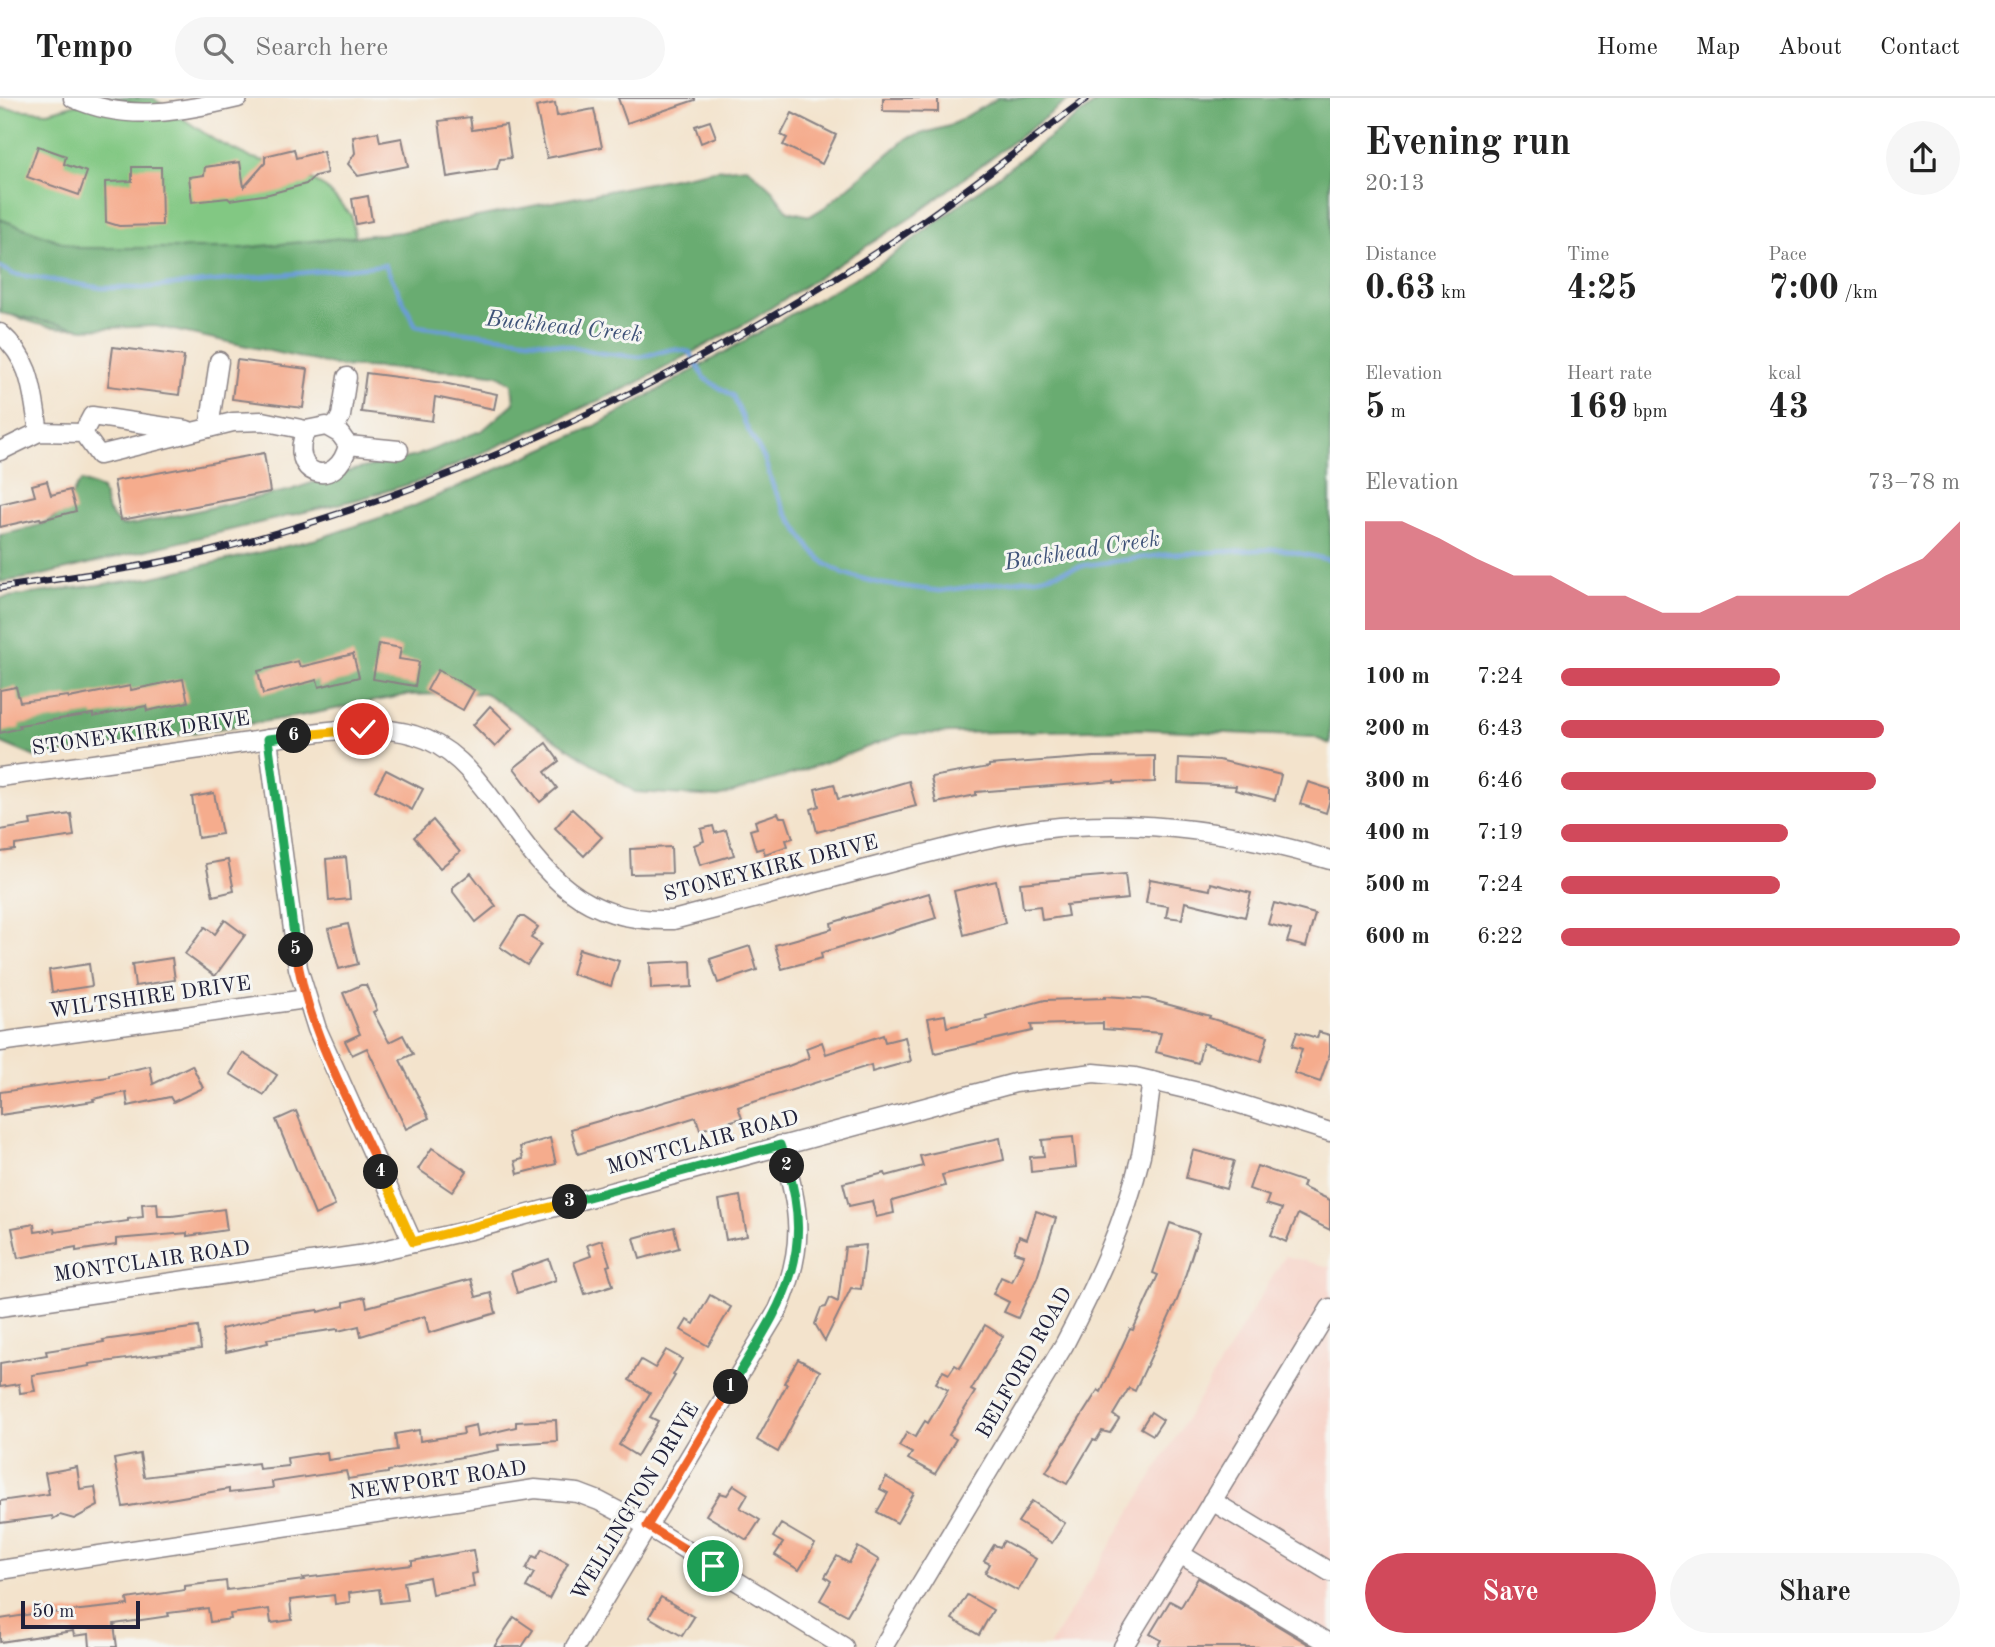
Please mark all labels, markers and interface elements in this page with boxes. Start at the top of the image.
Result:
search box [175,17,665,80]
icon: search [199,29,237,67]
text: Tempo [35,32,133,65]
text: Search here [255,35,388,61]
text: Home [1597,36,1658,60]
text: Map [1696,36,1740,60]
text: About [1778,36,1842,60]
text: Contact [1880,36,1960,60]
button: share [1886,121,1960,195]
text: Evening run [1365,125,1571,163]
text: 20:13 [1365,172,1425,195]
text: Distance [1365,246,1437,265]
text: Time [1567,246,1609,265]
text: Pace [1768,246,1807,265]
text: 0.63 [1365,271,1436,306]
text: 4:25 [1567,271,1637,306]
text: 7:00 [1768,271,1839,306]
text: km [1436,284,1466,303]
text: /km [1839,284,1878,303]
water label: Buckhead Creek [483,307,644,347]
text: Elevation [1365,365,1442,384]
text: Heart rate [1567,365,1652,384]
text: kcal [1768,365,1801,384]
text: 5 [1365,390,1385,425]
text: 169 [1567,390,1628,425]
text: 43 [1768,390,1809,425]
text: m [1385,403,1406,422]
text: bpm [1628,403,1668,422]
text: Elevation [1365,471,1459,494]
text: 73–78 m [1868,471,1960,494]
water label: Buckhead Creek [1001,527,1162,575]
text: 100 m [1365,665,1430,688]
text: 7:24 [1477,665,1523,688]
pin [333,699,393,759]
street label: STONEYKIRK DRIVE [31,708,251,760]
icon: check [344,710,382,748]
text: 200 m [1365,717,1430,740]
text: 6:43 [1477,717,1523,740]
pin: 6 [276,718,312,754]
text: 6 [288,726,299,745]
text: 300 m [1365,769,1430,792]
text: 6:46 [1477,769,1523,792]
text: 400 m [1365,821,1430,844]
text: 7:19 [1477,821,1523,844]
street label: STONEYKIRK DRIVE [662,832,880,906]
text: 500 m [1365,873,1430,896]
text: 7:24 [1477,873,1523,896]
text: 600 m [1365,925,1430,948]
text: 6:22 [1477,925,1523,948]
pin: 5 [278,932,314,968]
text: 5 [290,940,301,959]
street label: WILTSHIRE DRIVE [48,973,252,1023]
street label: MONTCLAIR ROAD [605,1107,801,1179]
pin: 2 [770,1148,804,1184]
pin: 4 [364,1154,398,1190]
text: 2 [781,1156,792,1175]
text: 4 [375,1162,386,1181]
pin: 3 [552,1184,588,1220]
text: 3 [564,1192,575,1211]
street label: MONTCLAIR ROAD [53,1238,251,1286]
street label: BELFORD ROAD [973,1284,1077,1442]
pin: 1 [714,1370,748,1404]
text: 1 [725,1377,736,1396]
street label: WELLINGTON DRIVE [569,1399,703,1605]
street label: NEWPORT ROAD [348,1458,528,1504]
pin [683,1536,743,1596]
icon: arrive [694,1547,732,1585]
button: Save [1365,1553,1656,1633]
button: Share [1670,1553,1960,1633]
scale bar [21,1598,140,1630]
text: 50 m [32,1603,74,1622]

